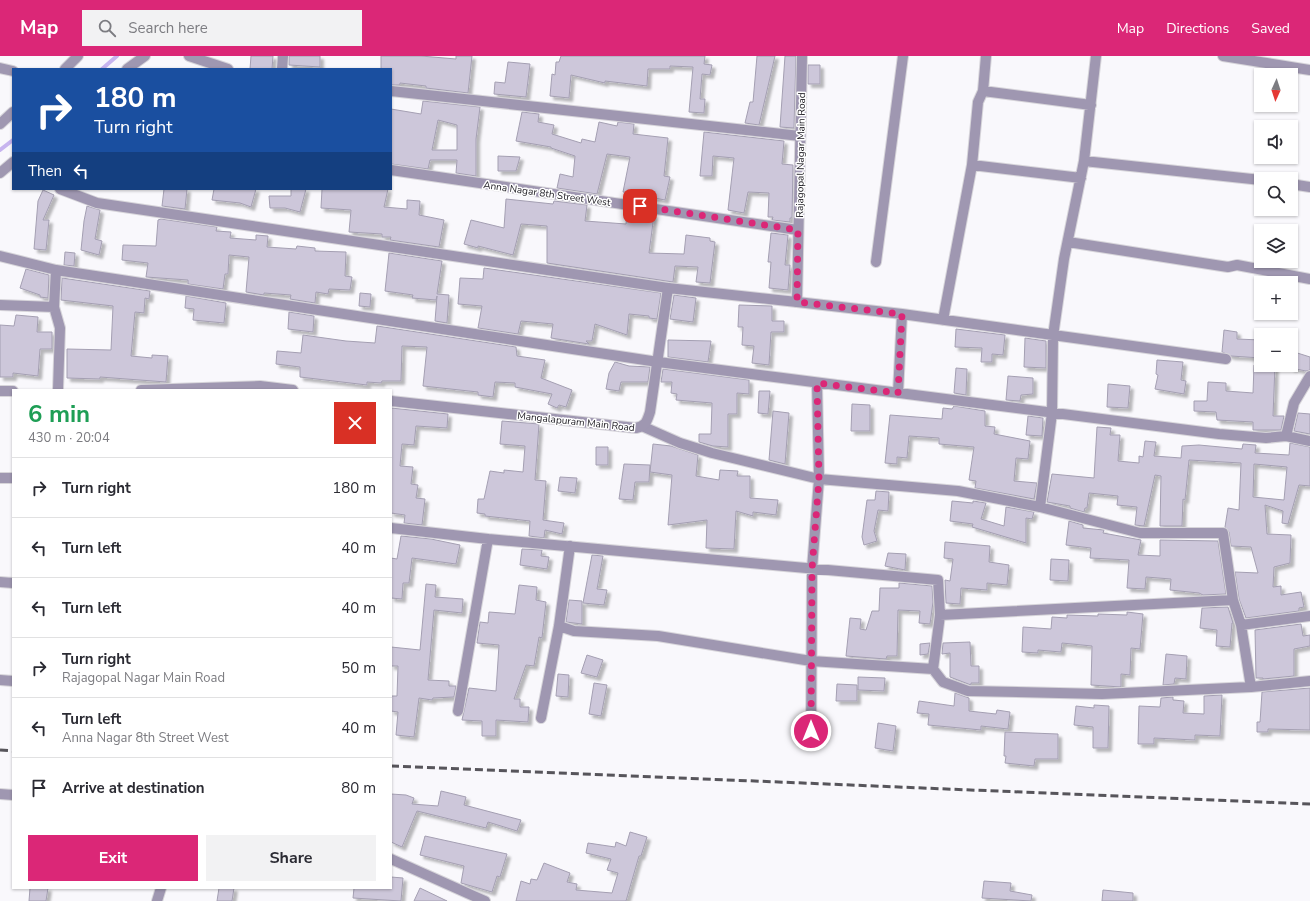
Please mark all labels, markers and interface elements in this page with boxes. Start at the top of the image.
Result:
search box [82,10,362,46]
text: Map [20,15,58,41]
icon: search [96,17,118,39]
text: Search here [128,18,208,38]
text: Map [1117,19,1144,38]
text: Directions [1166,19,1229,38]
text: Saved [1251,19,1290,38]
north arrow [1254,68,1298,112]
map controls [1254,68,1298,372]
text: 180 m [94,79,177,117]
icon: right [28,84,80,136]
street label: Rajagopal Nagar Main Road [793,92,809,218]
text: Turn right [94,115,173,139]
button: sound [1254,120,1298,164]
icon: left [70,160,92,182]
text: Then [28,161,62,181]
button: search [1254,172,1298,216]
street label: Anna Nagar 8th Street West [482,178,612,210]
pin [623,189,657,223]
icon: arrive [629,195,651,217]
button: layers [1254,224,1298,268]
button: + [1254,276,1298,320]
button: − [1254,328,1298,372]
text: 6 min [28,398,90,430]
button: close [334,402,376,444]
street label: Mangalapuram Main Road [516,409,635,435]
text: 430 m · 20:04 [28,429,110,447]
icon: right [28,477,50,499]
text: Turn right [62,478,131,498]
text: 180 m [332,478,376,498]
icon: left [28,537,50,559]
text: Turn left [62,538,121,558]
text: 40 m [341,538,376,558]
icon: left [28,597,50,619]
text: Turn left [62,598,121,618]
text: 40 m [341,598,376,618]
text: Turn right [62,649,131,669]
icon: right [28,657,50,679]
text: 50 m [341,658,376,678]
text: Rajagopal Nagar Main Road [62,669,225,687]
text: Turn left [62,709,121,729]
position arrow [790,710,832,752]
icon: left [28,717,50,739]
text: 40 m [341,718,376,738]
text: Anna Nagar 8th Street West [62,729,229,747]
icon: arrive [28,777,50,799]
text: Arrive at destination [62,778,205,798]
text: 80 m [341,778,376,798]
button: Exit [28,835,198,881]
button: Share [206,835,376,881]

